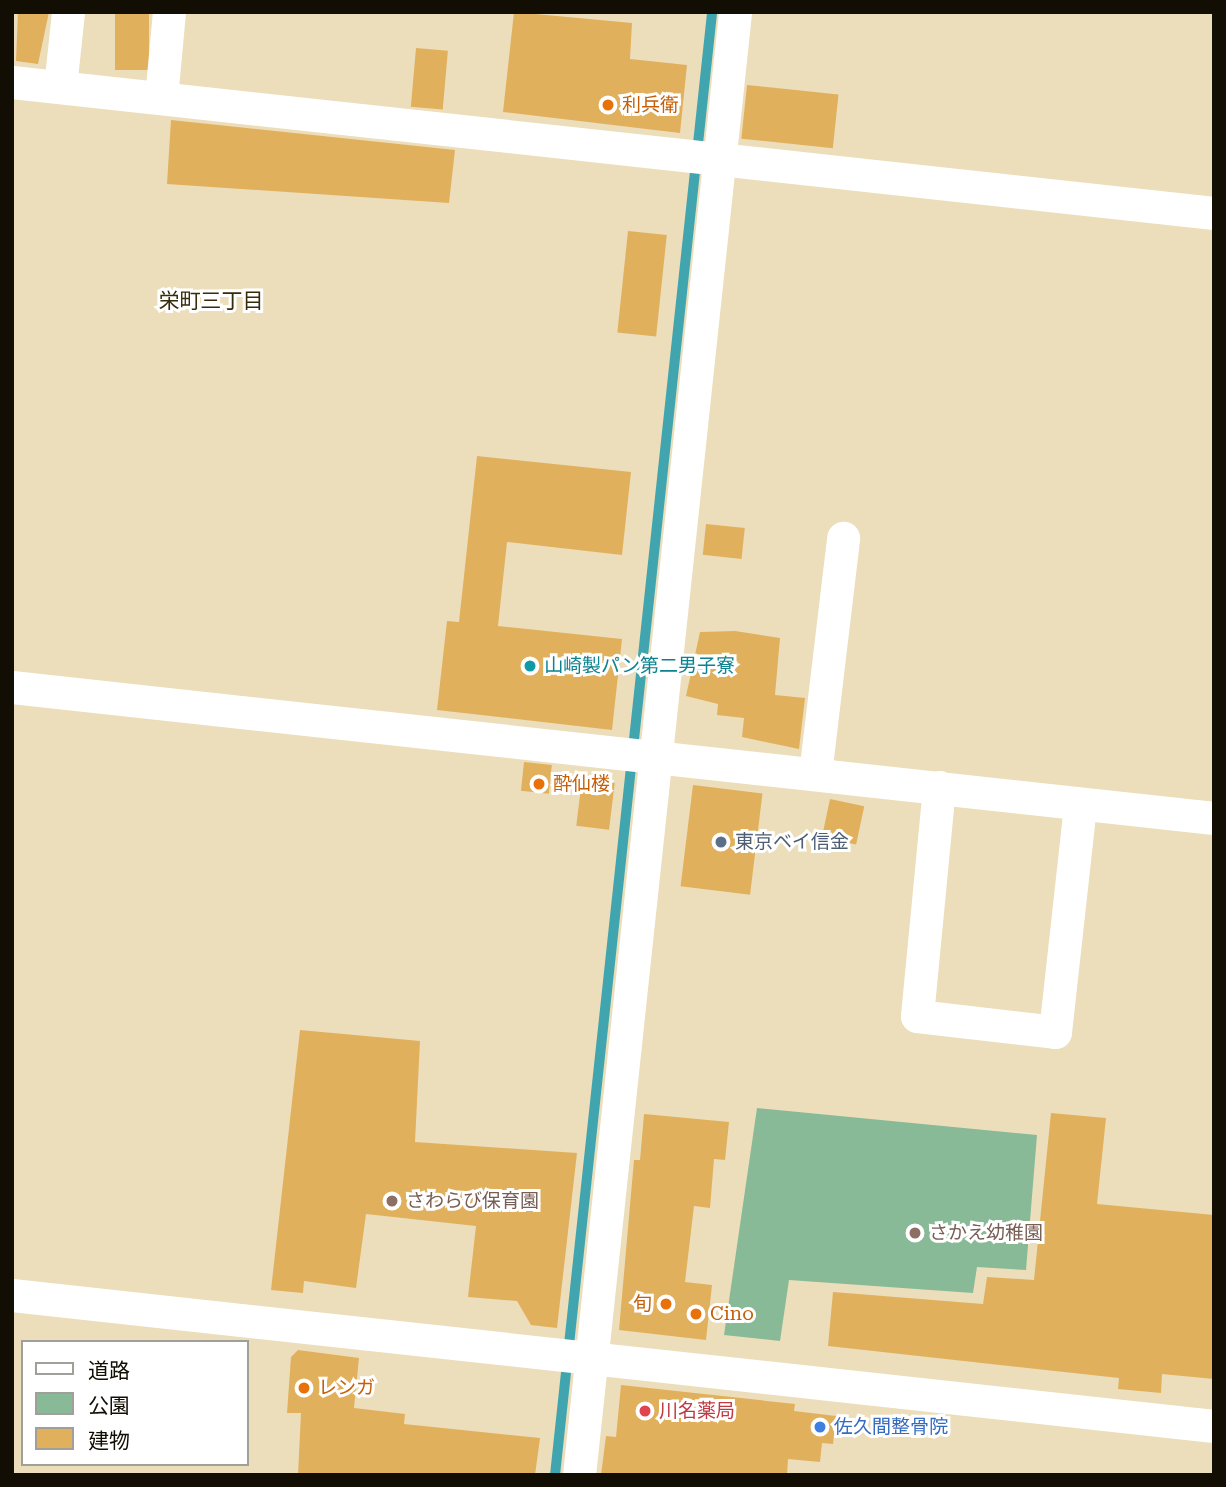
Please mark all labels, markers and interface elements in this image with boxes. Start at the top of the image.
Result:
place label: 利兵衛 [622,94,679,116]
marker: 利兵衛 [600,97,616,113]
district label: 栄町三丁目 [159,288,263,314]
place label: 山崎製パン第二男子寮 [544,655,734,677]
marker: 山崎製パン第二男子寮 [522,658,538,674]
place label: 酔仙楼 [553,773,610,795]
marker: 酔仙楼 [531,776,547,792]
place label: 東京ベイ信金 [735,831,849,853]
marker: 東京ベイ信金 [713,834,729,850]
place label: さわらび保育園 [406,1190,539,1212]
marker: さわらび保育園 [384,1193,400,1209]
place label: さかえ幼稚園 [929,1222,1043,1244]
marker: さかえ幼稚園 [907,1225,923,1241]
place label: 旬 [633,1293,652,1315]
marker: 旬 [658,1296,674,1312]
place label: Cino [710,1303,754,1325]
marker: Cino [688,1306,704,1322]
legend [21,1340,248,1466]
text: 道路 [88,1359,130,1383]
place label: レンガ [318,1377,375,1399]
marker: レンガ [296,1380,312,1396]
text: 公園 [88,1394,130,1418]
place label: 川名薬局 [659,1400,735,1422]
marker: 川名薬局 [637,1403,653,1419]
place label: 佐久間整骨院 [834,1416,948,1438]
marker: 佐久間整骨院 [812,1419,828,1435]
text: 建物 [88,1429,130,1453]

